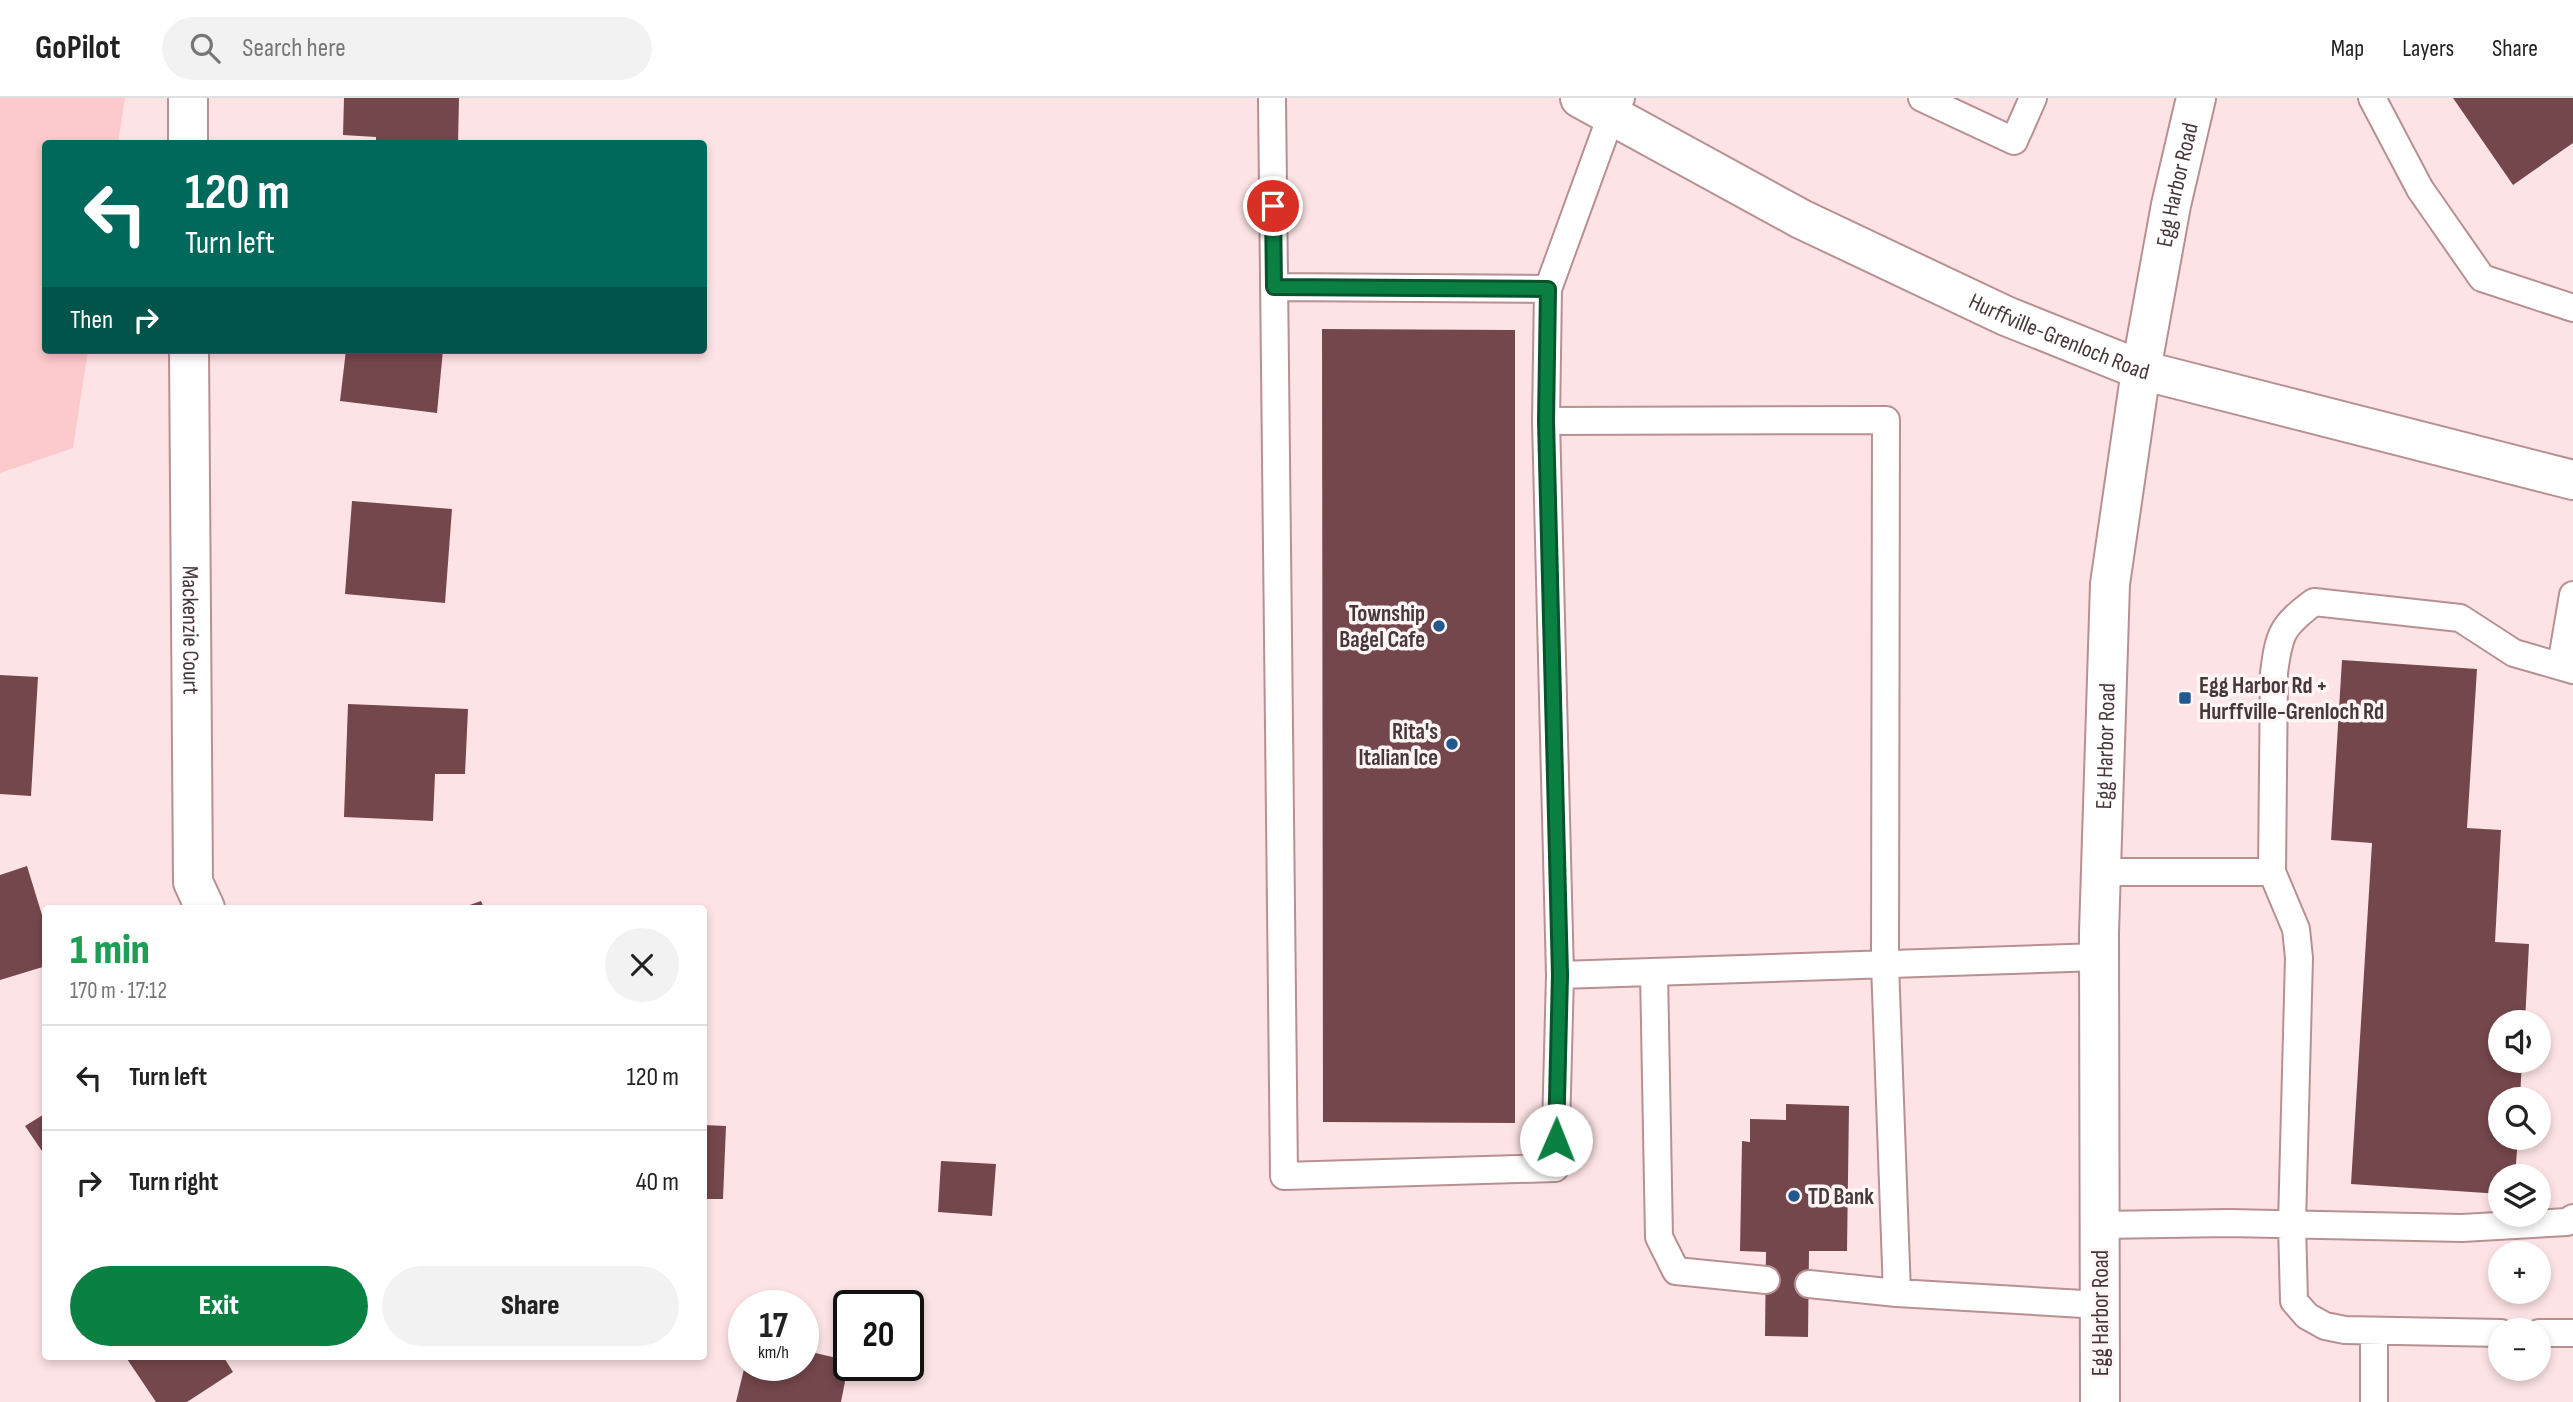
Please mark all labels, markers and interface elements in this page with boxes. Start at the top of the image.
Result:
search box [162,17,652,80]
text: GoPilot [35,28,120,68]
icon: search [186,29,224,67]
text: Search here [242,33,346,64]
text: Map [2331,34,2364,63]
text: Layers [2402,34,2454,63]
text: Share [2492,34,2538,63]
street label: Egg Harbor Road [2151,120,2205,249]
text: 120 m [185,164,290,223]
icon: left [70,168,161,259]
pin [1243,176,1303,236]
icon: arrive [1254,187,1292,225]
text: Turn left [185,224,275,263]
street label: Hurffville-Grenloch Road [1964,287,2152,387]
icon: right [127,301,165,339]
text: Then [70,305,113,336]
street label: Mackenzie Court [176,566,205,694]
place label: Township Bagel Cafe [1339,600,1425,654]
marker: Township Bagel Cafe [1431,618,1447,634]
place label: Egg Harbor Rd + Hurffville-Grenloch Rd [2199,672,2384,726]
street label: Egg Harbor Road [2090,683,2122,810]
marker: Egg Harbor Rd + Hurffville-Grenloch Rd [2177,690,2193,706]
place label: Rita's Italian Ice [1358,718,1438,772]
marker: Rita's Italian Ice [1444,736,1460,752]
text: 1 min [70,925,150,976]
button: close [605,928,679,1002]
text: 170 m · 17:12 [70,977,167,1005]
map controls [2488,1010,2551,1381]
button: sound [2488,1010,2551,1073]
icon: left [70,1059,108,1097]
text: Turn left [129,1062,207,1093]
text: 120 m [626,1062,679,1093]
button: search [2488,1087,2551,1150]
position arrow [1519,1103,1593,1177]
icon: right [70,1164,108,1202]
button: layers [2488,1164,2551,1227]
text: Turn right [129,1167,218,1198]
text: 40 m [636,1167,679,1198]
place label: TD Bank [1808,1183,1874,1211]
marker: TD Bank [1786,1188,1802,1204]
button: + [2488,1241,2551,1304]
street label: Egg Harbor Road [2087,1250,2115,1376]
button: Exit [70,1266,368,1346]
button: Share [382,1266,679,1346]
speed limit sign: 20 [833,1290,924,1381]
text: 17 [759,1305,788,1348]
button: − [2488,1318,2551,1381]
text: km/h [758,1342,789,1363]

